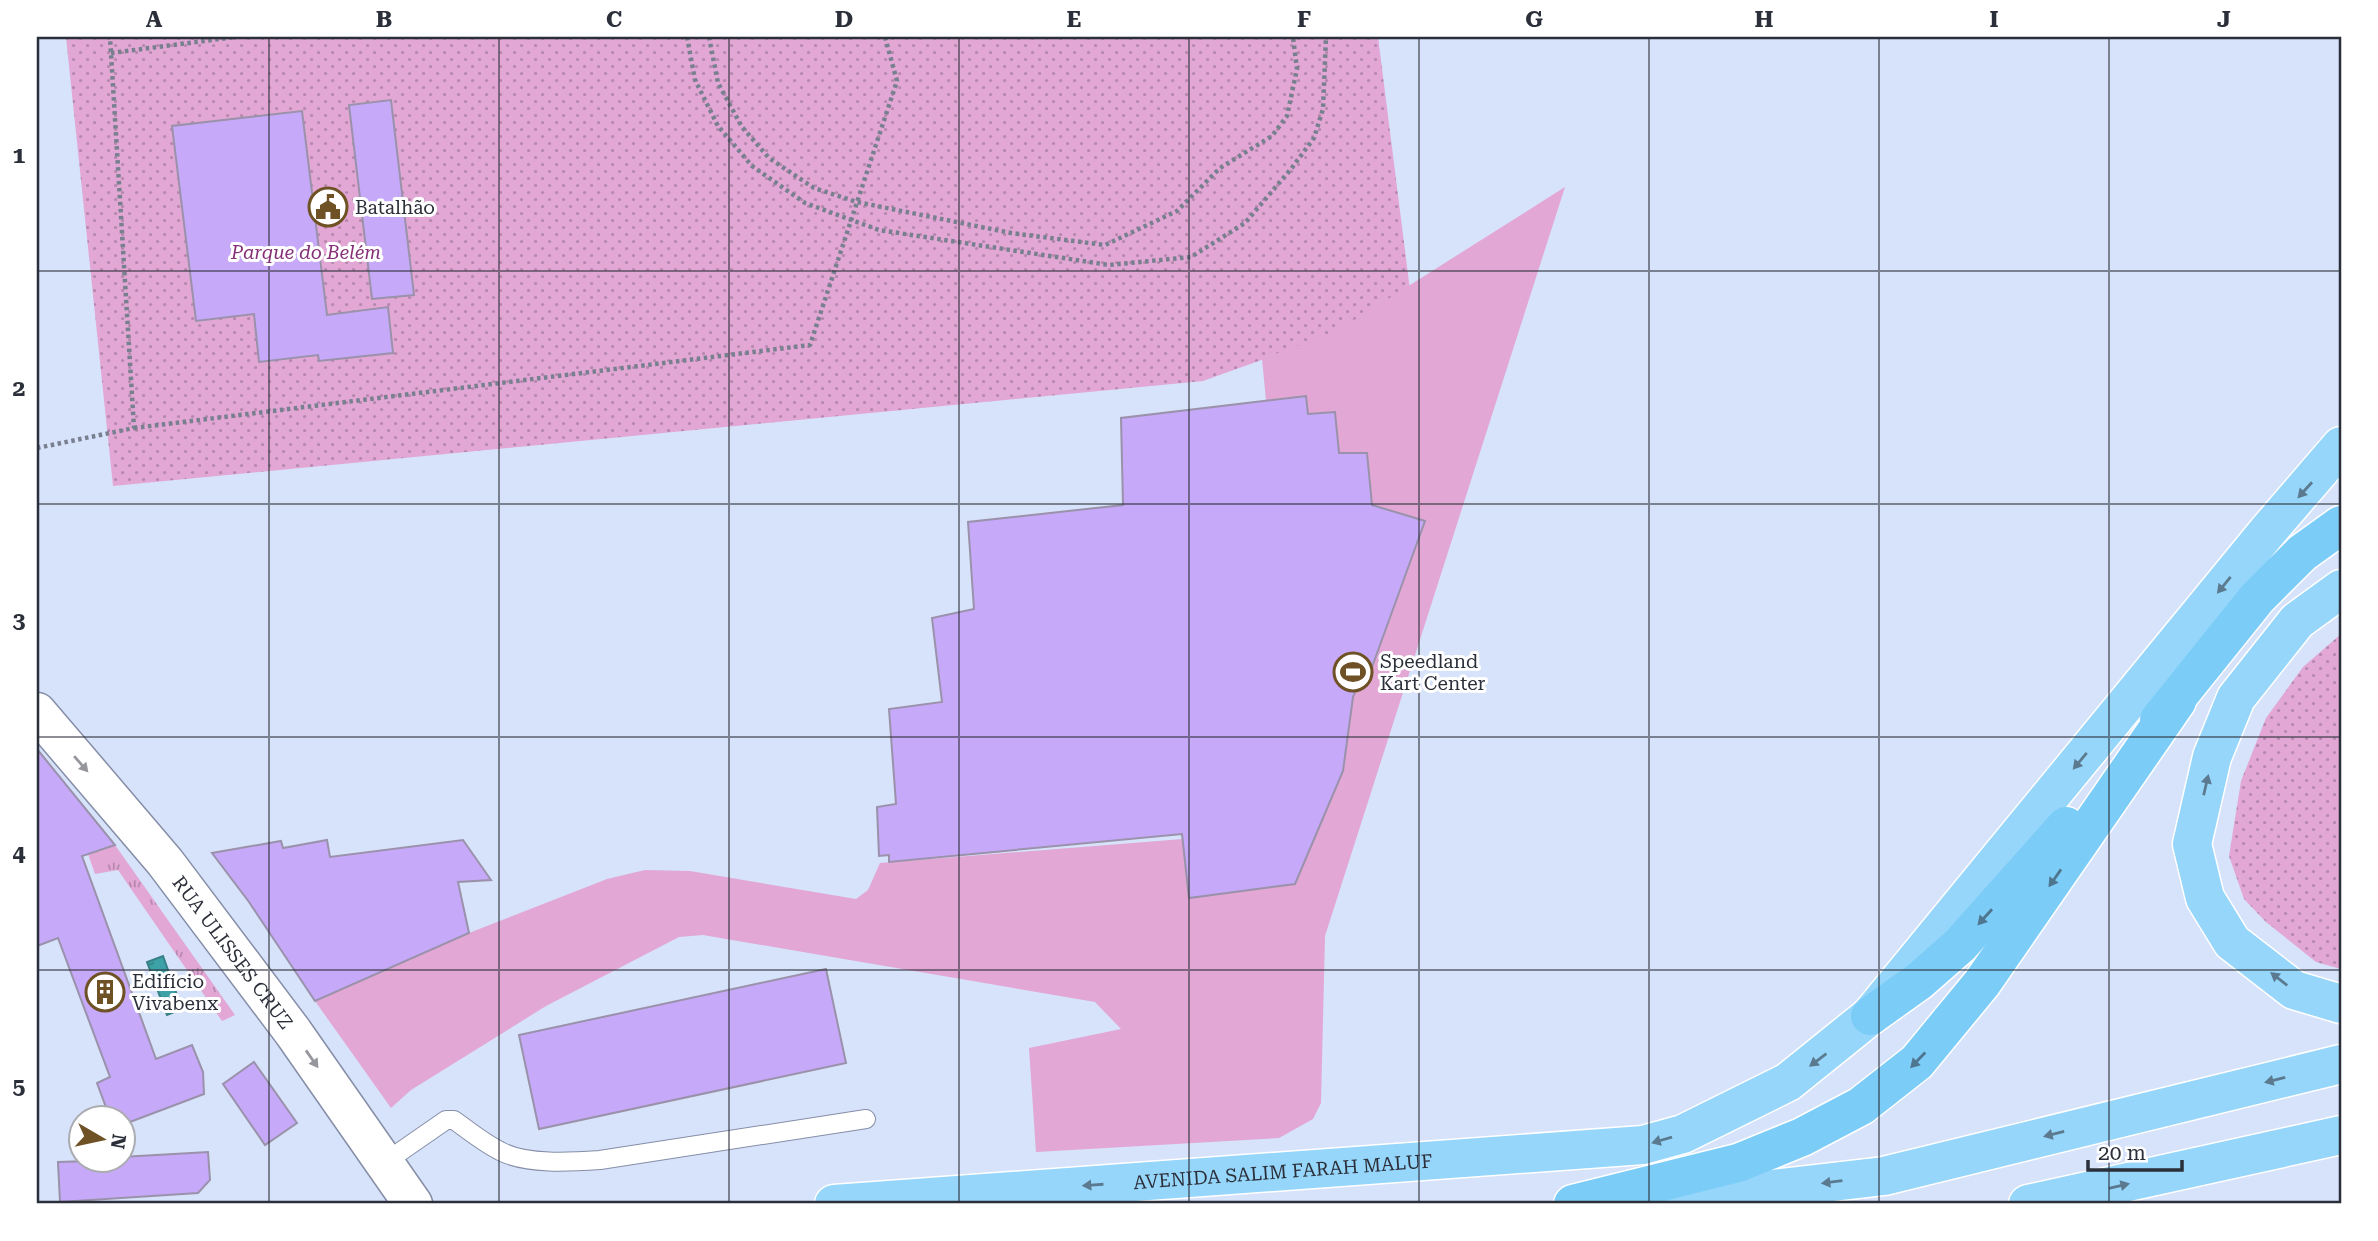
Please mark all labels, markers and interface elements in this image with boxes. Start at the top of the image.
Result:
text: A [146,6,163,33]
text: B [376,6,392,33]
text: C [606,6,622,33]
text: D [835,6,853,33]
text: E [1067,6,1081,33]
text: F [1297,6,1311,33]
text: G [1525,6,1543,33]
text: H [1755,6,1774,33]
text: I [1989,6,1999,33]
text: J [2217,6,2231,33]
text: 1 [13,142,26,169]
public building icon: Batalhão [307,186,349,228]
place label: Batalhão [355,196,435,219]
park label: Parque do Belém [230,241,381,264]
text: 2 [13,375,25,402]
one-way arrow [2297,481,2313,499]
one-way arrow [2217,577,2232,594]
text: 3 [13,607,26,634]
place label: Speedland Kart Center [1380,650,1486,695]
sports icon: Speedland Kart Center [1332,651,1374,693]
one-way arrow [2073,753,2088,770]
one-way arrow [73,755,89,773]
one-way arrow [2200,774,2211,796]
text: 4 [13,840,26,867]
one-way arrow [2048,868,2061,888]
street label: RUA ULISSES CRUZ [167,871,297,1033]
one-way arrow [1977,908,1993,926]
place label: Edifício Vivabenx [132,970,218,1015]
building icon: Edifício Vivabenx [84,971,126,1013]
one-way arrow [2270,971,2288,986]
one-way arrow [305,1050,319,1068]
one-way arrow [1910,1051,1927,1068]
one-way arrow [1809,1052,1827,1067]
text: 5 [13,1073,26,1100]
one-way arrow [2264,1075,2286,1086]
north arrow [66,1104,136,1174]
one-way arrow [2043,1129,2065,1140]
scale bar [2088,1129,2182,1173]
text: N [106,1133,131,1151]
one-way arrow [1651,1135,1673,1146]
text: 20 m [2098,1141,2146,1165]
street label: AVENIDA SALIM FARAH MALUF [1132,1149,1433,1194]
one-way arrow [1821,1177,1843,1188]
one-way arrow [1082,1180,1104,1191]
one-way arrow [2108,1180,2130,1191]

